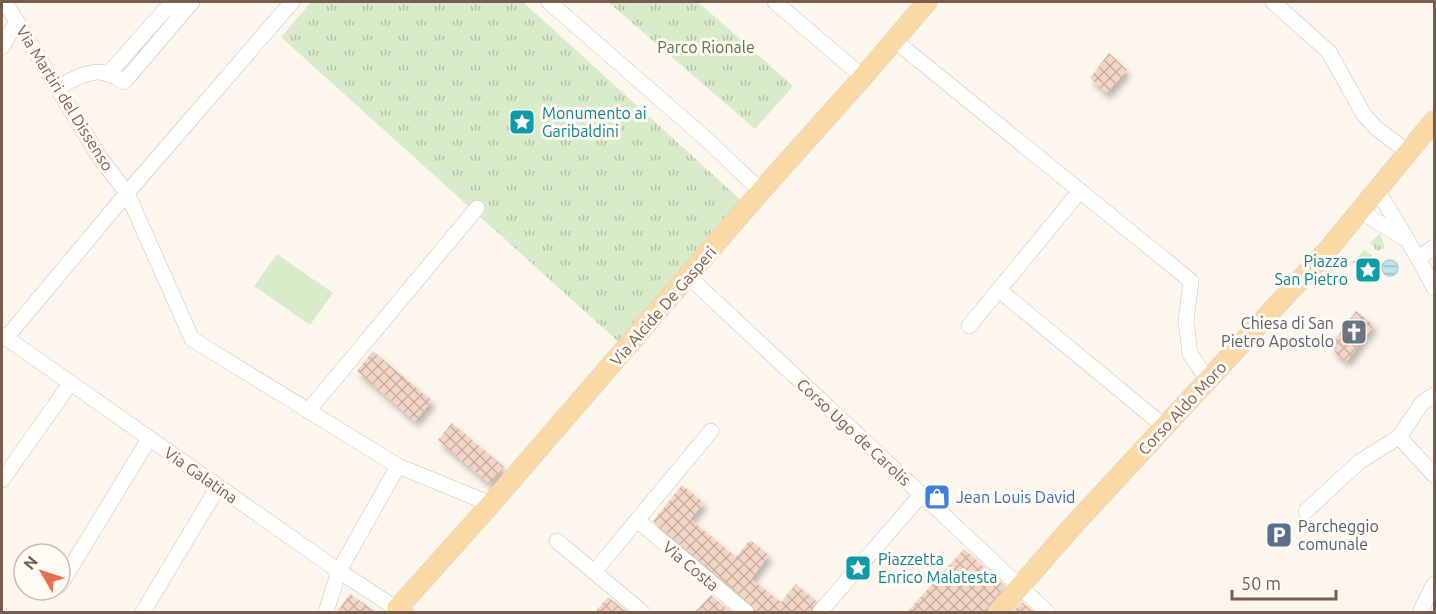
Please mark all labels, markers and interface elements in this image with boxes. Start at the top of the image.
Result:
street label: Via Martiri del Dissenso [13,22,117,174]
park label: Parco Rionale [657,38,755,56]
place label: Monumento ai Garibaldini [542,104,647,140]
place icon: Monumento ai Garibaldini [507,107,537,137]
street label: Via Alcide De Gasperi [606,243,720,369]
place label: Piazza San Pietro [1275,252,1348,288]
place icon: Piazza San Pietro [1353,255,1383,285]
place label: Chiesa di San Pietro Apostolo [1221,314,1334,350]
church icon: Chiesa di San Pietro Apostolo [1339,317,1369,347]
street label: Corso Aldo Moro [1134,358,1230,458]
street label: Corso Ugo de Carolis [793,375,915,489]
street label: Via Galatina [161,443,241,507]
shop icon: Jean Louis David [922,482,952,512]
place label: Jean Louis David [956,488,1075,506]
place label: Parcheggio comunale [1298,517,1379,553]
parking icon: Parcheggio comunale [1264,520,1294,550]
street label: Via Costa [660,538,722,594]
north arrow [12,542,72,602]
place label: Piazzetta Enrico Malatesta [878,550,998,586]
text: N [20,552,41,573]
place icon: Piazzetta Enrico Malatesta [843,553,873,583]
scale bar [1232,563,1336,601]
text: 50 m [1241,573,1281,593]

